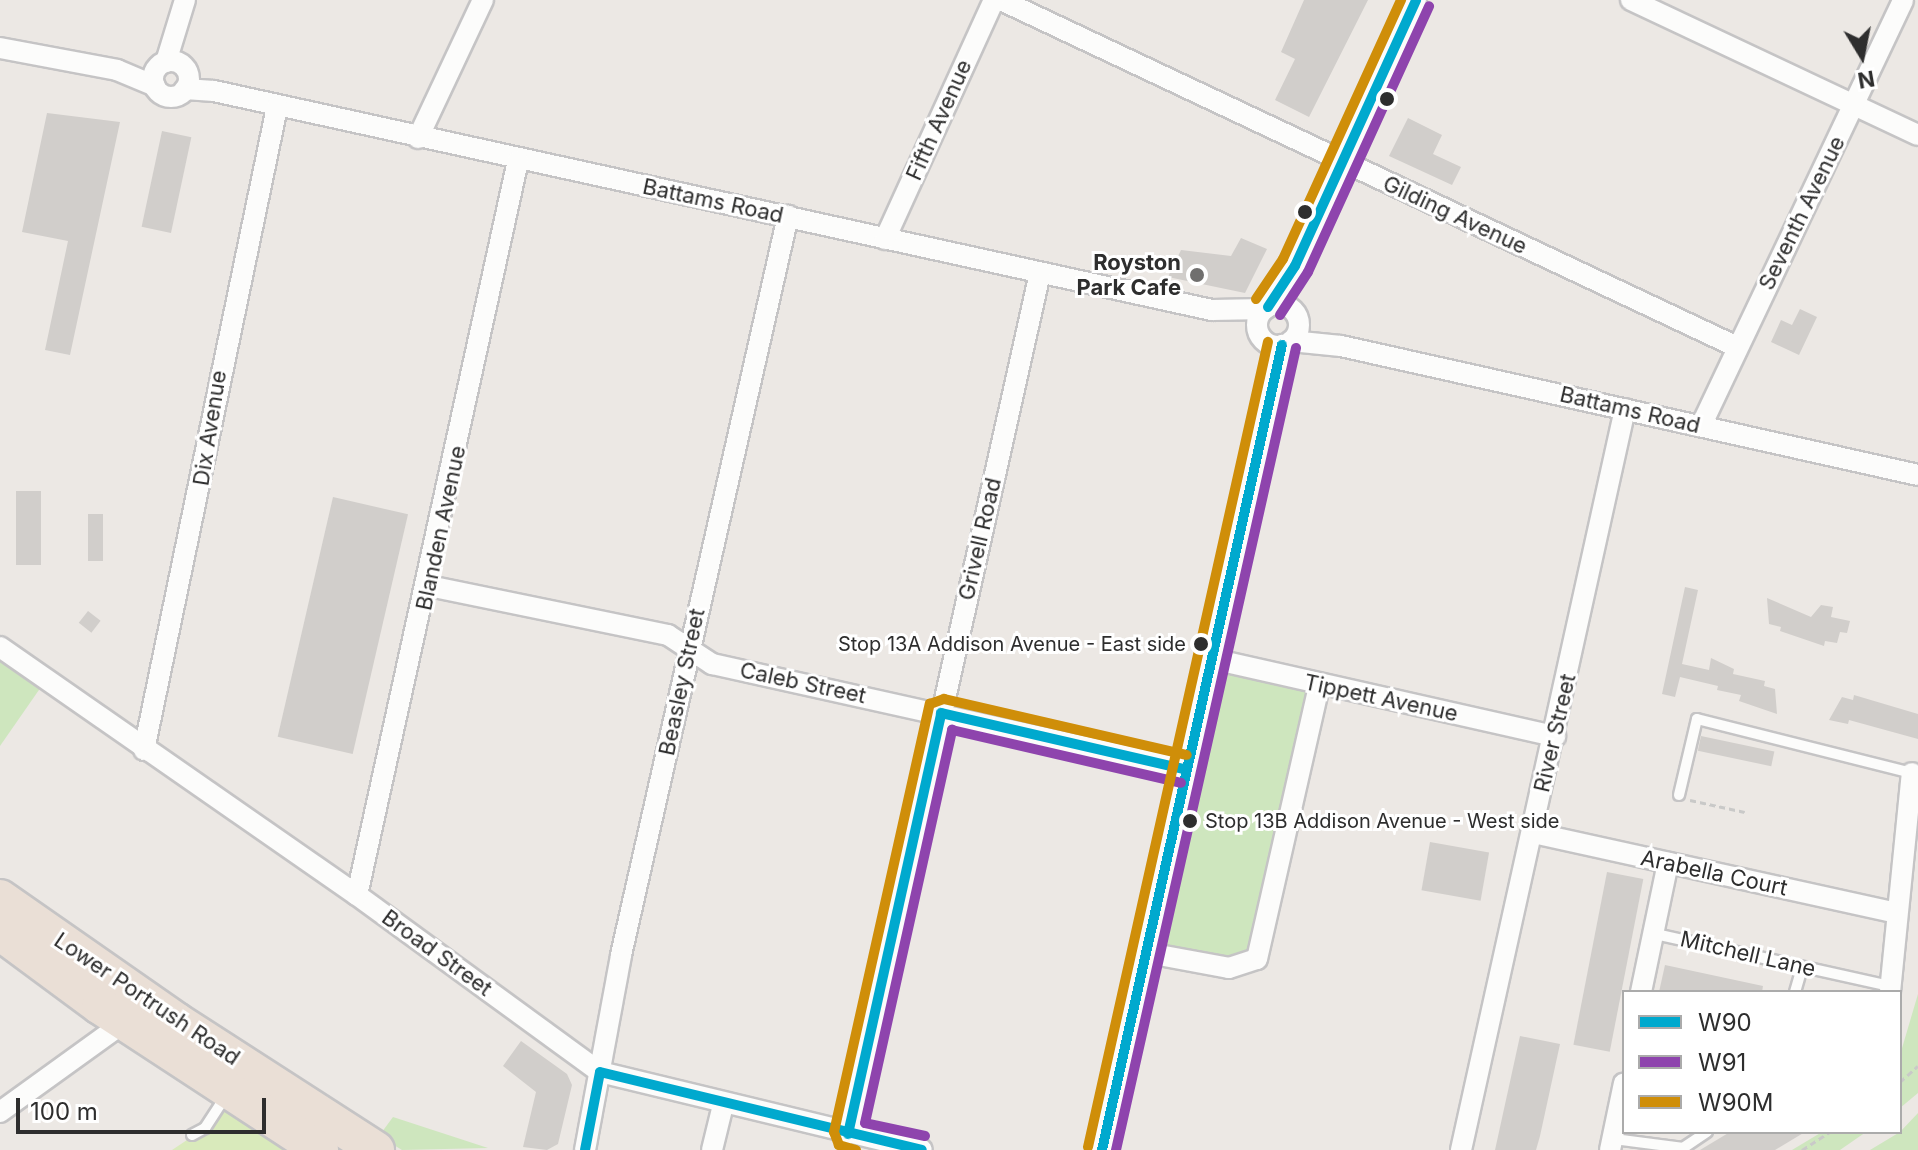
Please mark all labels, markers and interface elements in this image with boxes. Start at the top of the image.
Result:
north arrow [1822,16,1902,96]
street label: Fifth Avenue [901,56,977,184]
text: N [1856,65,1877,94]
unlabelled marker [1379,91,1395,107]
street label: Seventh Avenue [1753,132,1851,294]
street label: Gilding Avenue [1379,170,1531,260]
street label: Battams Road [640,173,786,229]
unlabelled marker [1297,204,1313,220]
place label: Royston Park Cafe [1077,249,1181,300]
marker: Royston Park Cafe [1188,266,1206,284]
street label: Dix Avenue [188,368,232,488]
street label: Battams Road [1557,381,1703,439]
street label: Blanden Avenue [411,443,471,613]
street label: Grivell Road [953,475,1007,603]
street label: Beasley Street [654,606,710,758]
place label: Stop 13A Addison Avenue - East side [838,632,1186,656]
marker: Stop 13A Addison Avenue - East side [1193,636,1209,652]
street label: Caleb Street [737,657,869,709]
street label: Tippett Avenue [1302,669,1460,727]
street label: River Street [1529,671,1581,795]
place label: Stop 13B Addison Avenue - West side [1205,809,1559,833]
marker: Stop 13B Addison Avenue - West side [1182,813,1198,829]
street label: Arabella Court [1638,845,1790,901]
street label: Broad Street [377,904,497,1002]
street label: Mitchell Lane [1678,926,1818,982]
street label: Lower Portrush Road [49,927,245,1071]
legend [1622,990,1902,1134]
text: W90 [1698,1008,1752,1037]
text: W91 [1698,1048,1746,1077]
scale bar [20,1082,270,1132]
text: W90M [1698,1088,1773,1117]
text: 100 m [30,1097,98,1126]

